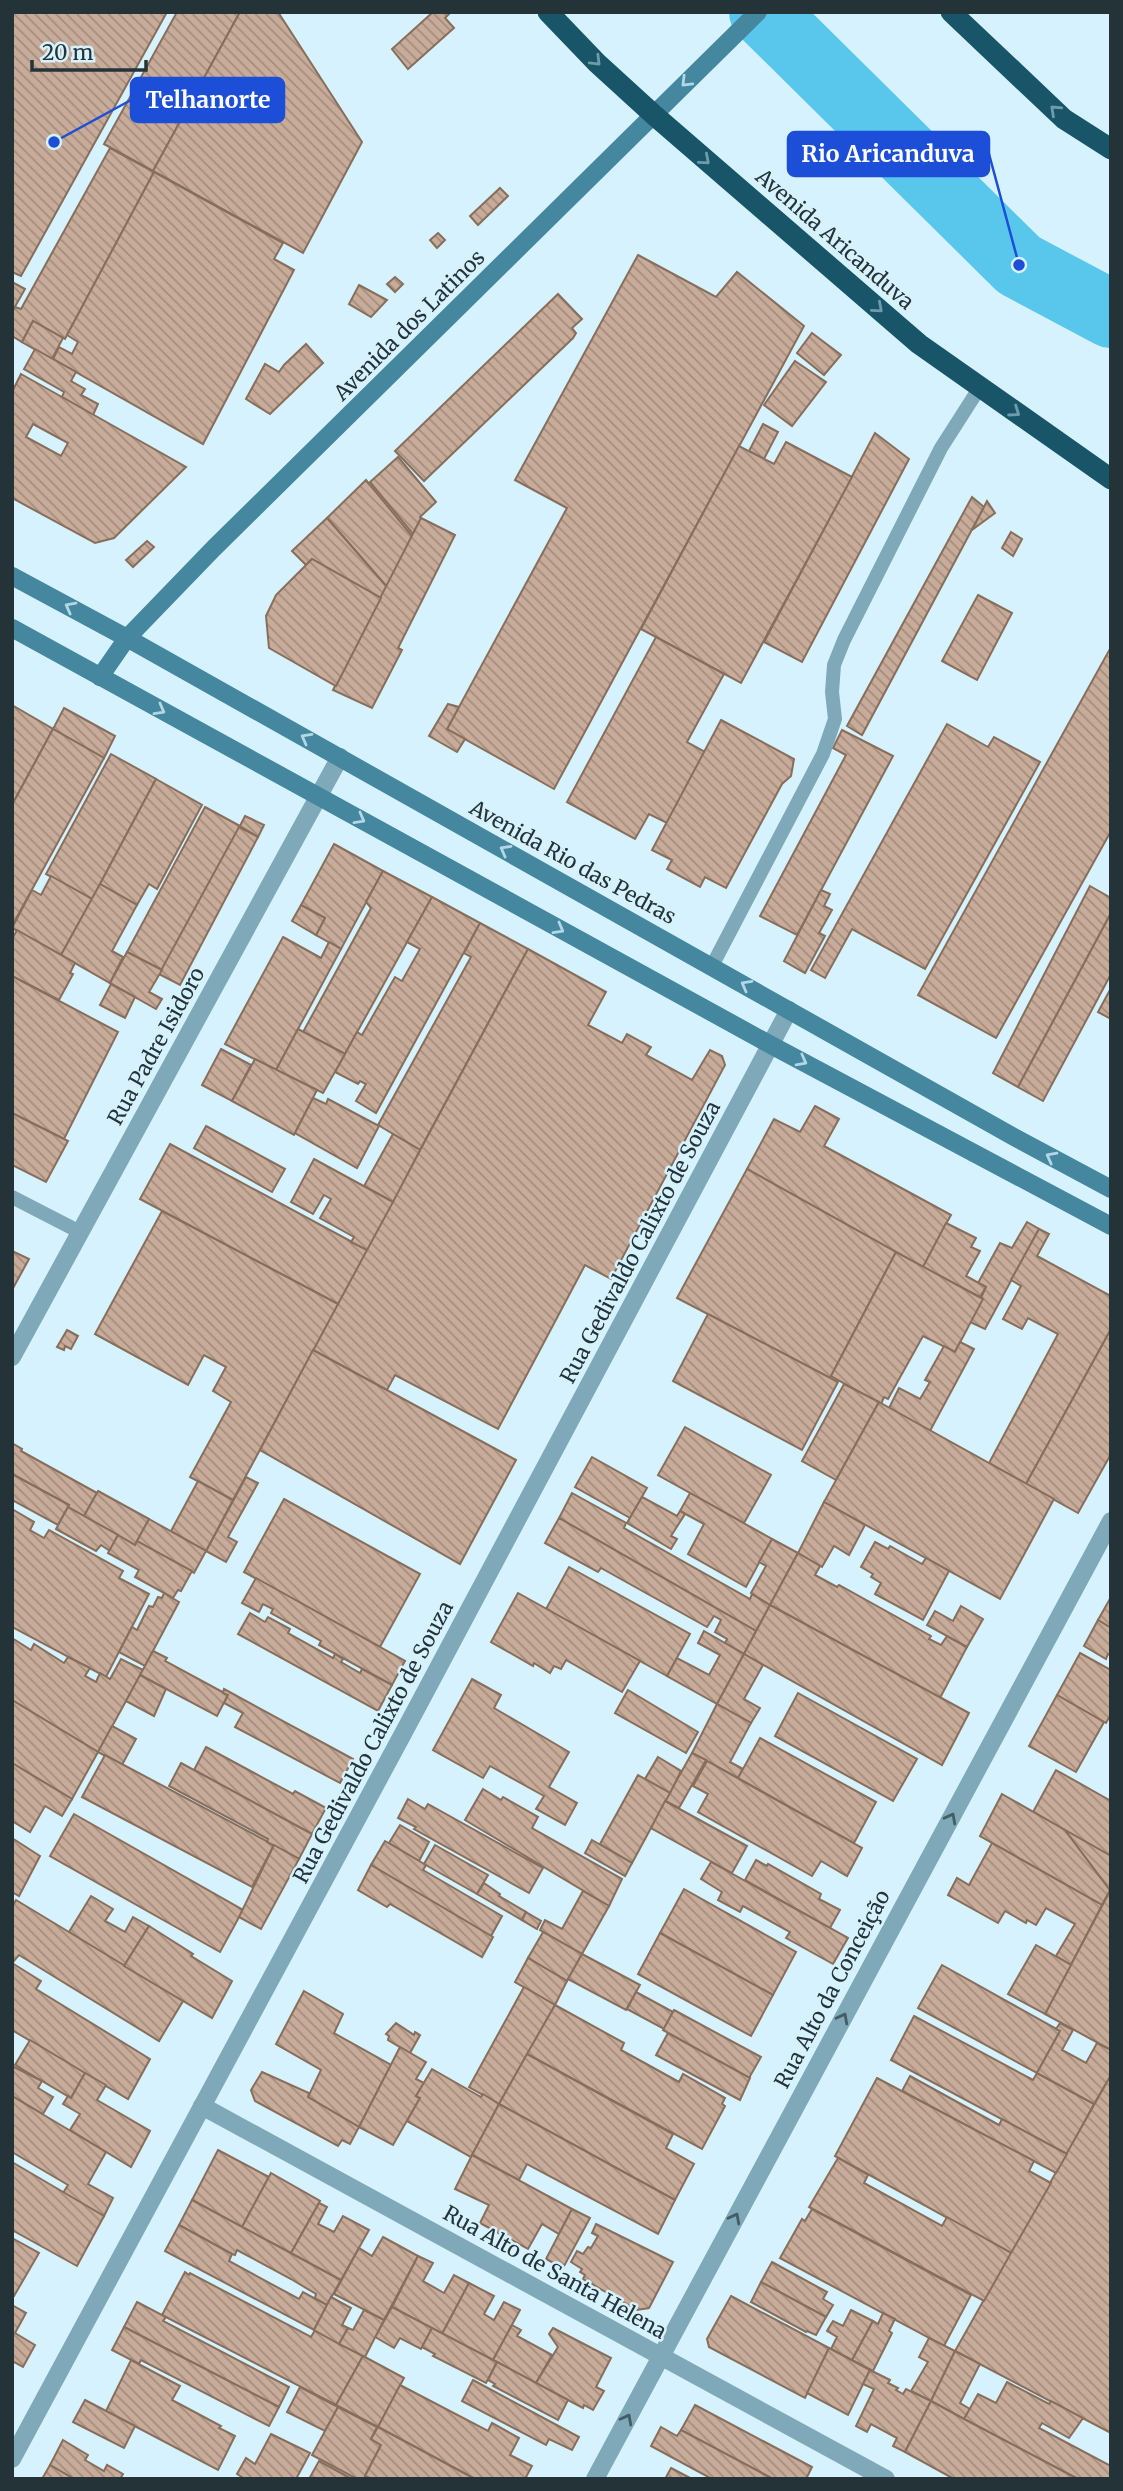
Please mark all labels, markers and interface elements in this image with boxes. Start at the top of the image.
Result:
scale bar [32,28,145,72]
text: 20 m [42,39,94,66]
one-way arrow [587,53,600,66]
one-way arrow [682,74,695,87]
callout: Telhanorte [131,78,284,122]
text: Telhanorte [146,85,270,114]
one-way arrow [1050,106,1063,119]
callout: Rio Aricanduva [788,132,989,176]
text: Rio Aricanduva [801,139,975,168]
one-way arrow [697,152,710,164]
street label: Avenida Aricanduva [749,162,920,315]
street label: Avenida dos Latinos [327,244,490,407]
one-way arrow [869,300,882,312]
one-way arrow [1007,404,1020,416]
one-way arrow [65,602,77,615]
one-way arrow [153,702,166,715]
one-way arrow [301,733,314,746]
street label: Avenida Rio das Pedras [464,794,681,930]
one-way arrow [353,811,365,824]
one-way arrow [499,845,512,858]
one-way arrow [552,920,565,934]
street label: Rua Padre Isidoro [101,962,211,1130]
one-way arrow [740,980,753,993]
one-way arrow [795,1053,807,1067]
street label: Rua Gedivaldo Calixto de Souza [554,1096,726,1388]
one-way arrow [1046,1152,1058,1165]
street label: Rua Gedivaldo Calixto de Souza [287,1596,459,1888]
one-way arrow [942,1812,956,1825]
street label: Rua Alto da Conceição [768,1885,896,2093]
one-way arrow [834,2013,848,2025]
street label: Rua Alto de Santa Helena [439,2199,671,2345]
one-way arrow [727,2213,740,2225]
one-way arrow [619,2413,632,2426]

